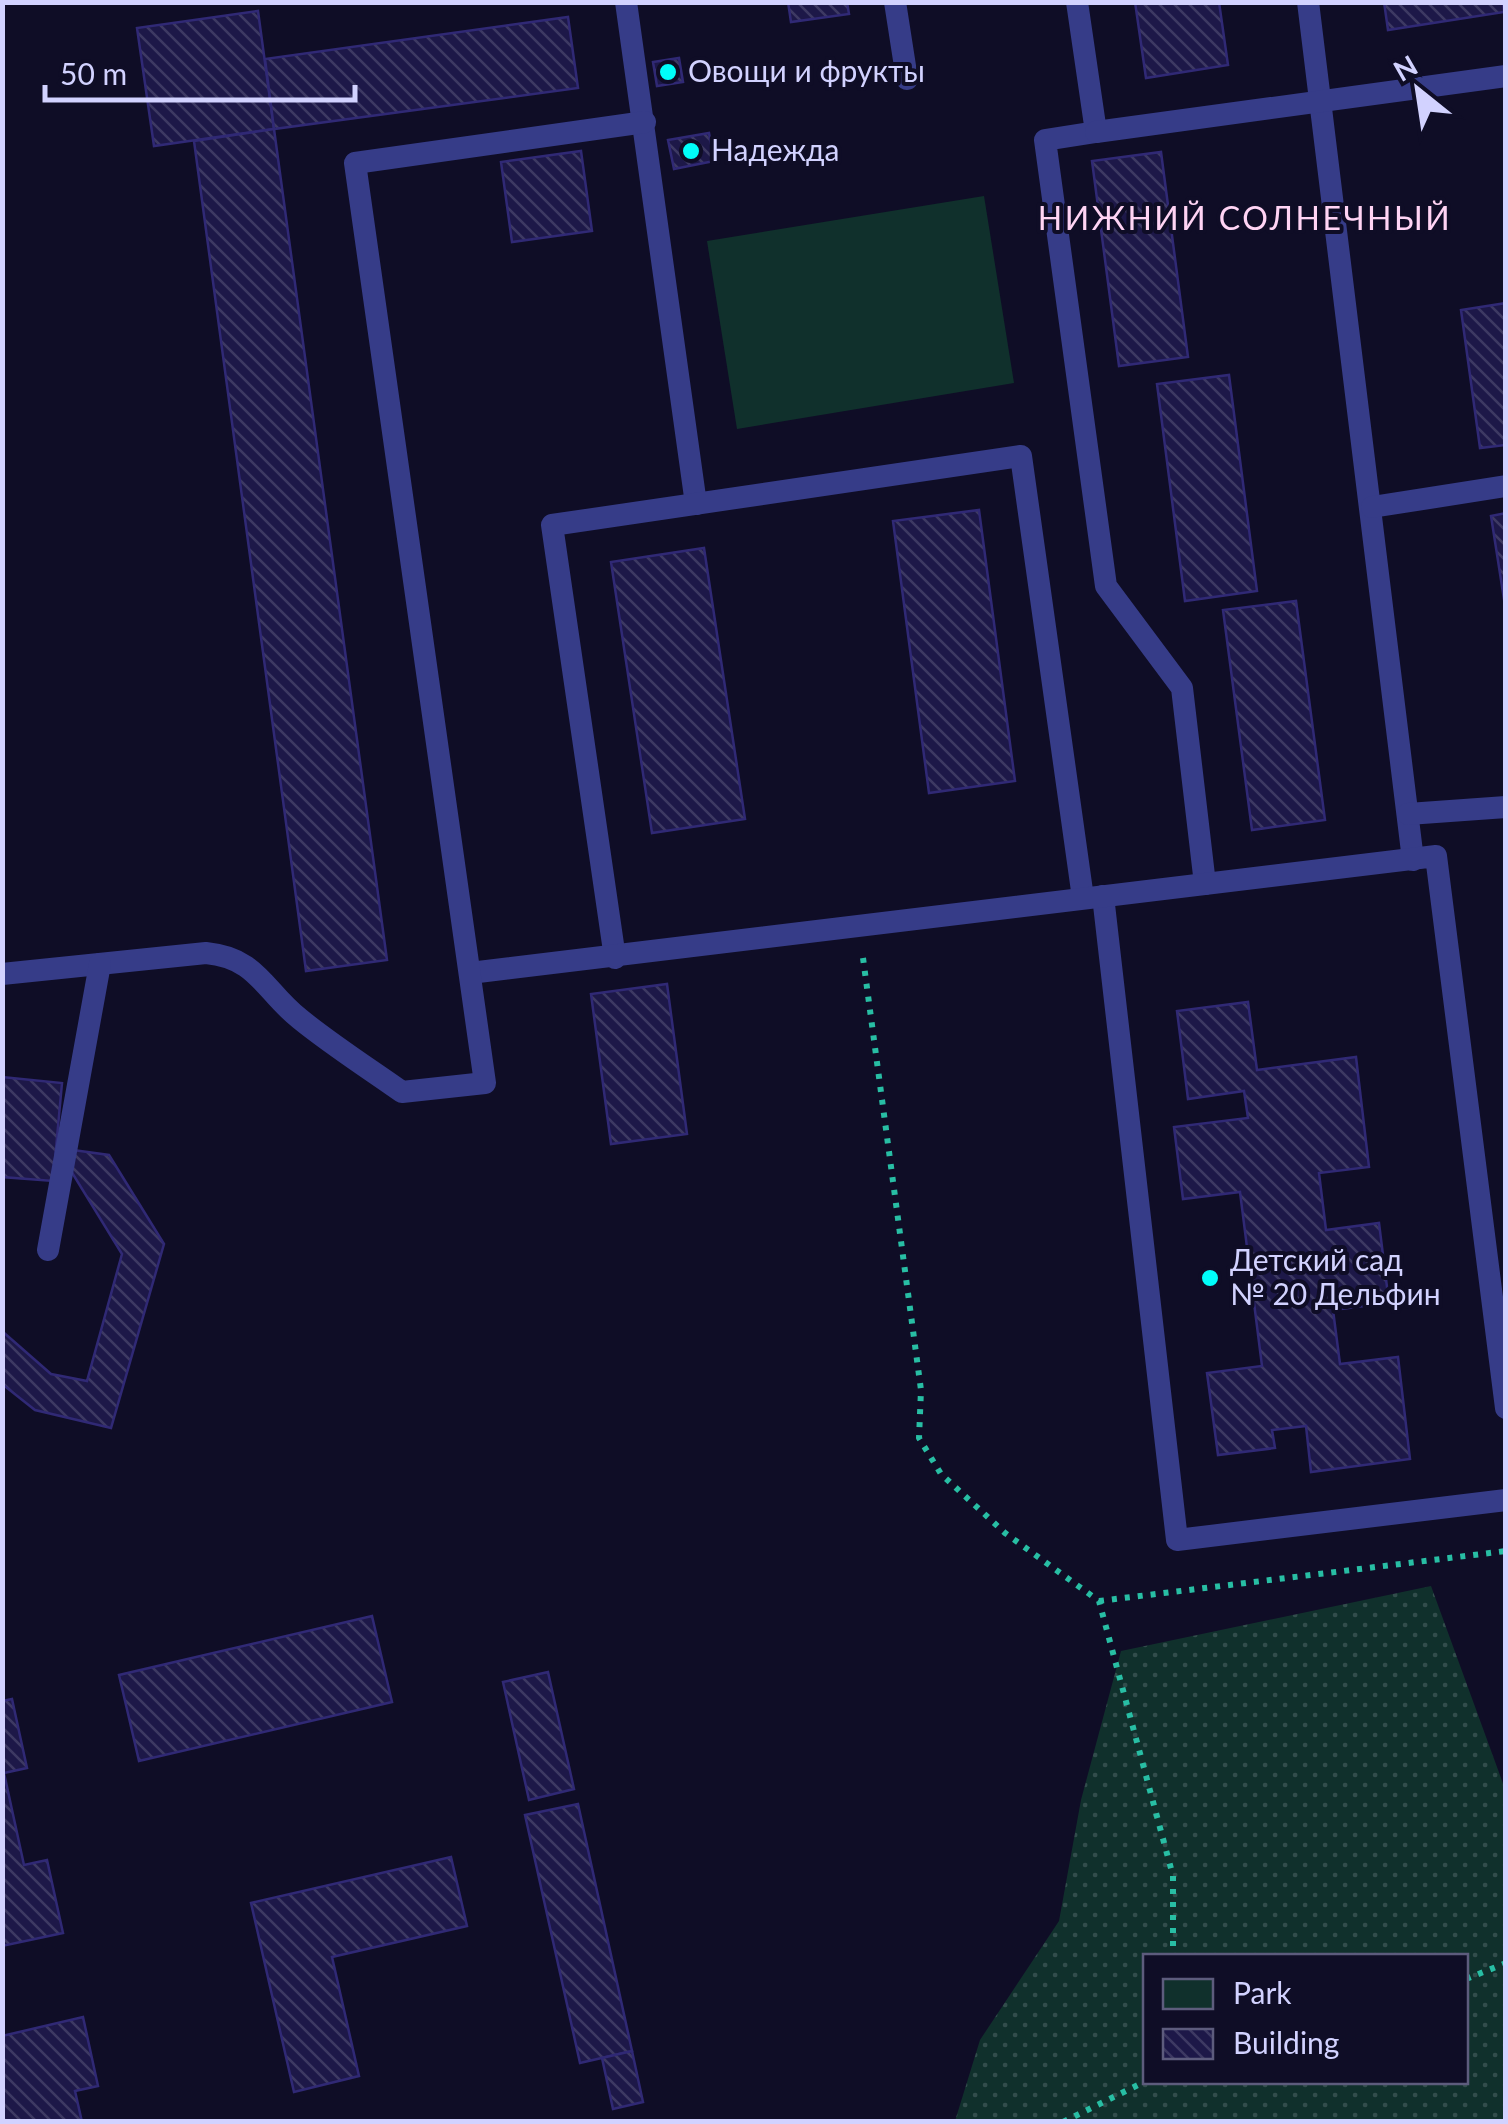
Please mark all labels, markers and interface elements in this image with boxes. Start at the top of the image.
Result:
scale bar [45,40,355,102]
north arrow [1368,40,1468,140]
text: N [1387,47,1423,88]
place label: Овощи и фрукты [688,52,925,88]
text: 50 m [60,55,127,91]
marker: Овощи и фрукты [657,61,679,83]
place label: Надежда [711,131,839,167]
marker: Надежда [680,140,702,162]
district label: НИЖНИЙ СОЛНЕЧНЫЙ [1038,198,1452,237]
place label: Детский сад № 20 Дельфин [1230,1241,1441,1311]
marker: Детский сад № 20 Дельфин [1199,1267,1221,1289]
legend [1143,1954,1468,2084]
text: Park [1233,1974,1292,2010]
text: Building [1233,2024,1339,2060]

